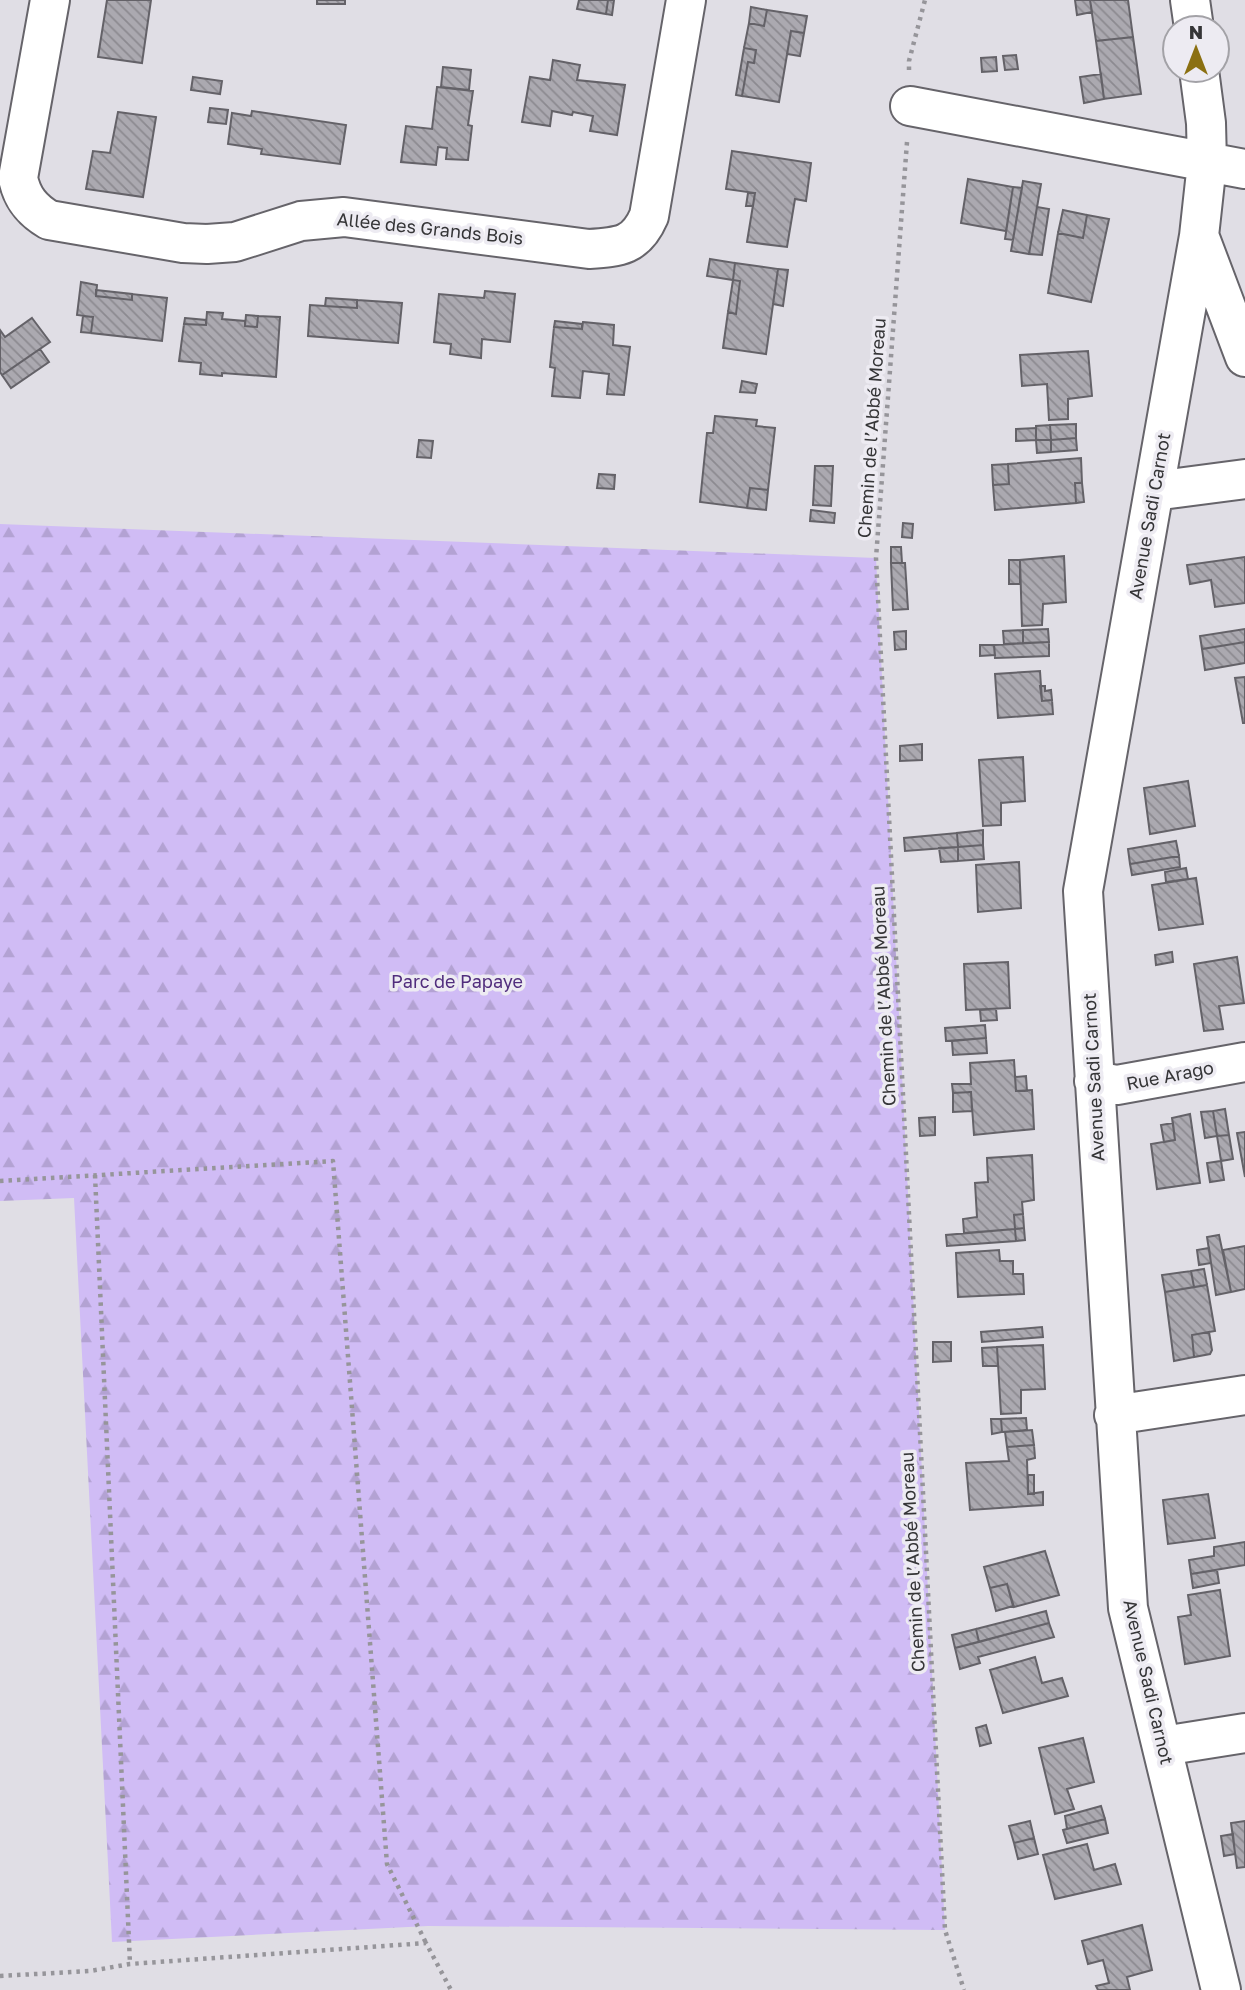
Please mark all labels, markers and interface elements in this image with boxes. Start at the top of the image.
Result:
north arrow [1161,14,1231,84]
text: N [1189,20,1203,43]
street label: Allée des Grands Bois [336,207,524,249]
street label: Chemin de l’Abbé Moreau [852,317,890,539]
street label: Avenue Sadi Carnot [1124,431,1174,601]
street label: Chemin de l’Abbé Moreau [866,885,900,1107]
park label: Parc de Papaye [391,970,523,992]
street label: Avenue Sadi Carnot [1078,992,1108,1162]
street label: Rue Arago [1124,1056,1215,1094]
street label: Chemin de l’Abbé Moreau [895,1451,929,1673]
street label: Avenue Sadi Carnot [1119,1597,1179,1766]

